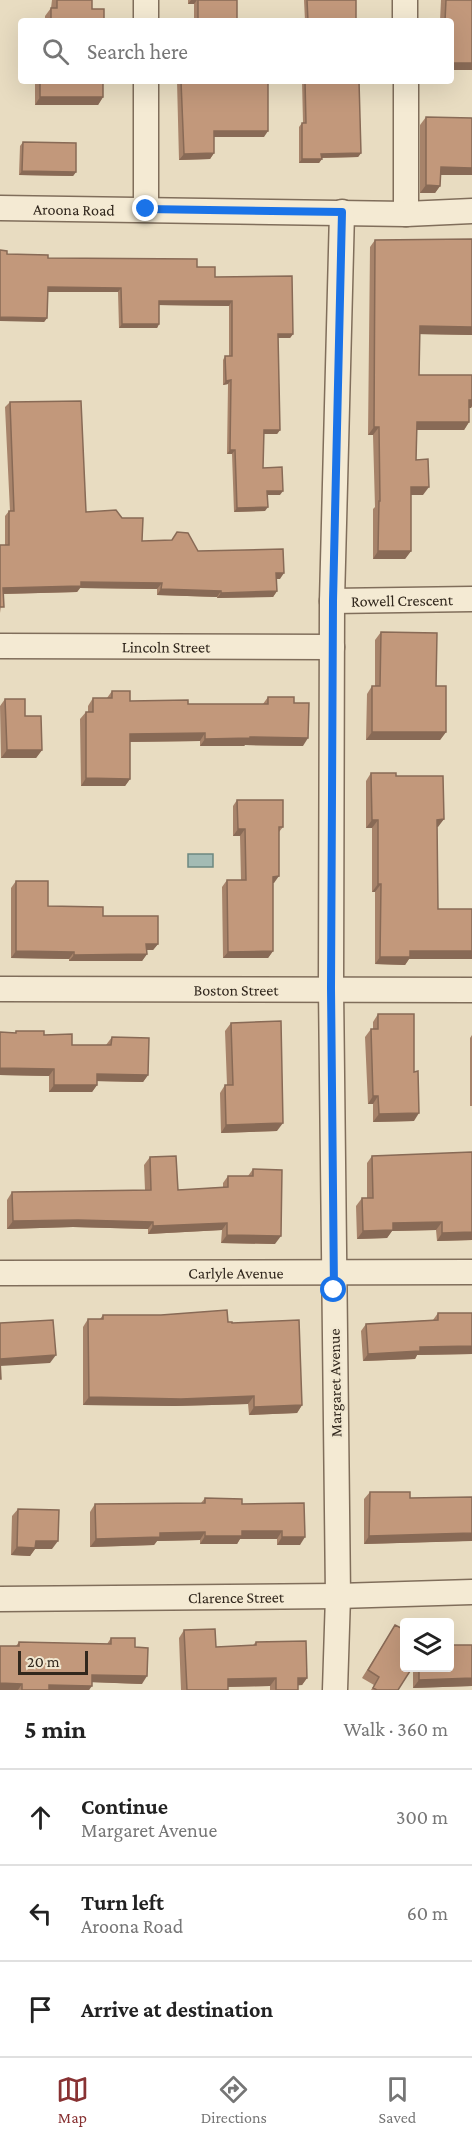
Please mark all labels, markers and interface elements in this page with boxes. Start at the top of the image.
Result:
search box [18,18,454,84]
icon: search [39,35,72,68]
text: Search here [87,39,188,64]
route end [132,195,158,221]
street label: Aroona Road [33,200,116,218]
street label: Rowell Crescent [351,591,454,609]
street label: Lincoln Street [122,638,211,655]
street label: Boston Street [193,981,279,998]
street label: Carlyle Avenue [188,1264,284,1282]
route start [320,1276,346,1302]
street label: Margaret Avenue [326,1328,345,1438]
street label: Clarence Street [188,1588,285,1606]
map controls [400,1618,454,1672]
button: layers [400,1618,454,1672]
scale bar [18,1648,88,1676]
text: 20 m [27,1653,60,1670]
text: 5 min [24,1715,86,1744]
text: Walk · 360 m [343,1718,448,1740]
text: Continue [81,1794,168,1819]
icon: ahead [24,1801,57,1834]
text: 300 m [396,1806,448,1828]
text: Margaret Avenue [81,1819,217,1841]
text: Turn left [81,1890,164,1915]
icon: left [24,1897,57,1930]
text: 60 m [407,1902,448,1924]
text: Aroona Road [81,1915,183,1937]
icon: arrive [24,1993,57,2026]
text: Arrive at destination [81,1997,273,2022]
tab: Map [56,2073,89,2126]
tab: Directions [201,2073,267,2126]
tab: Saved [379,2073,416,2126]

